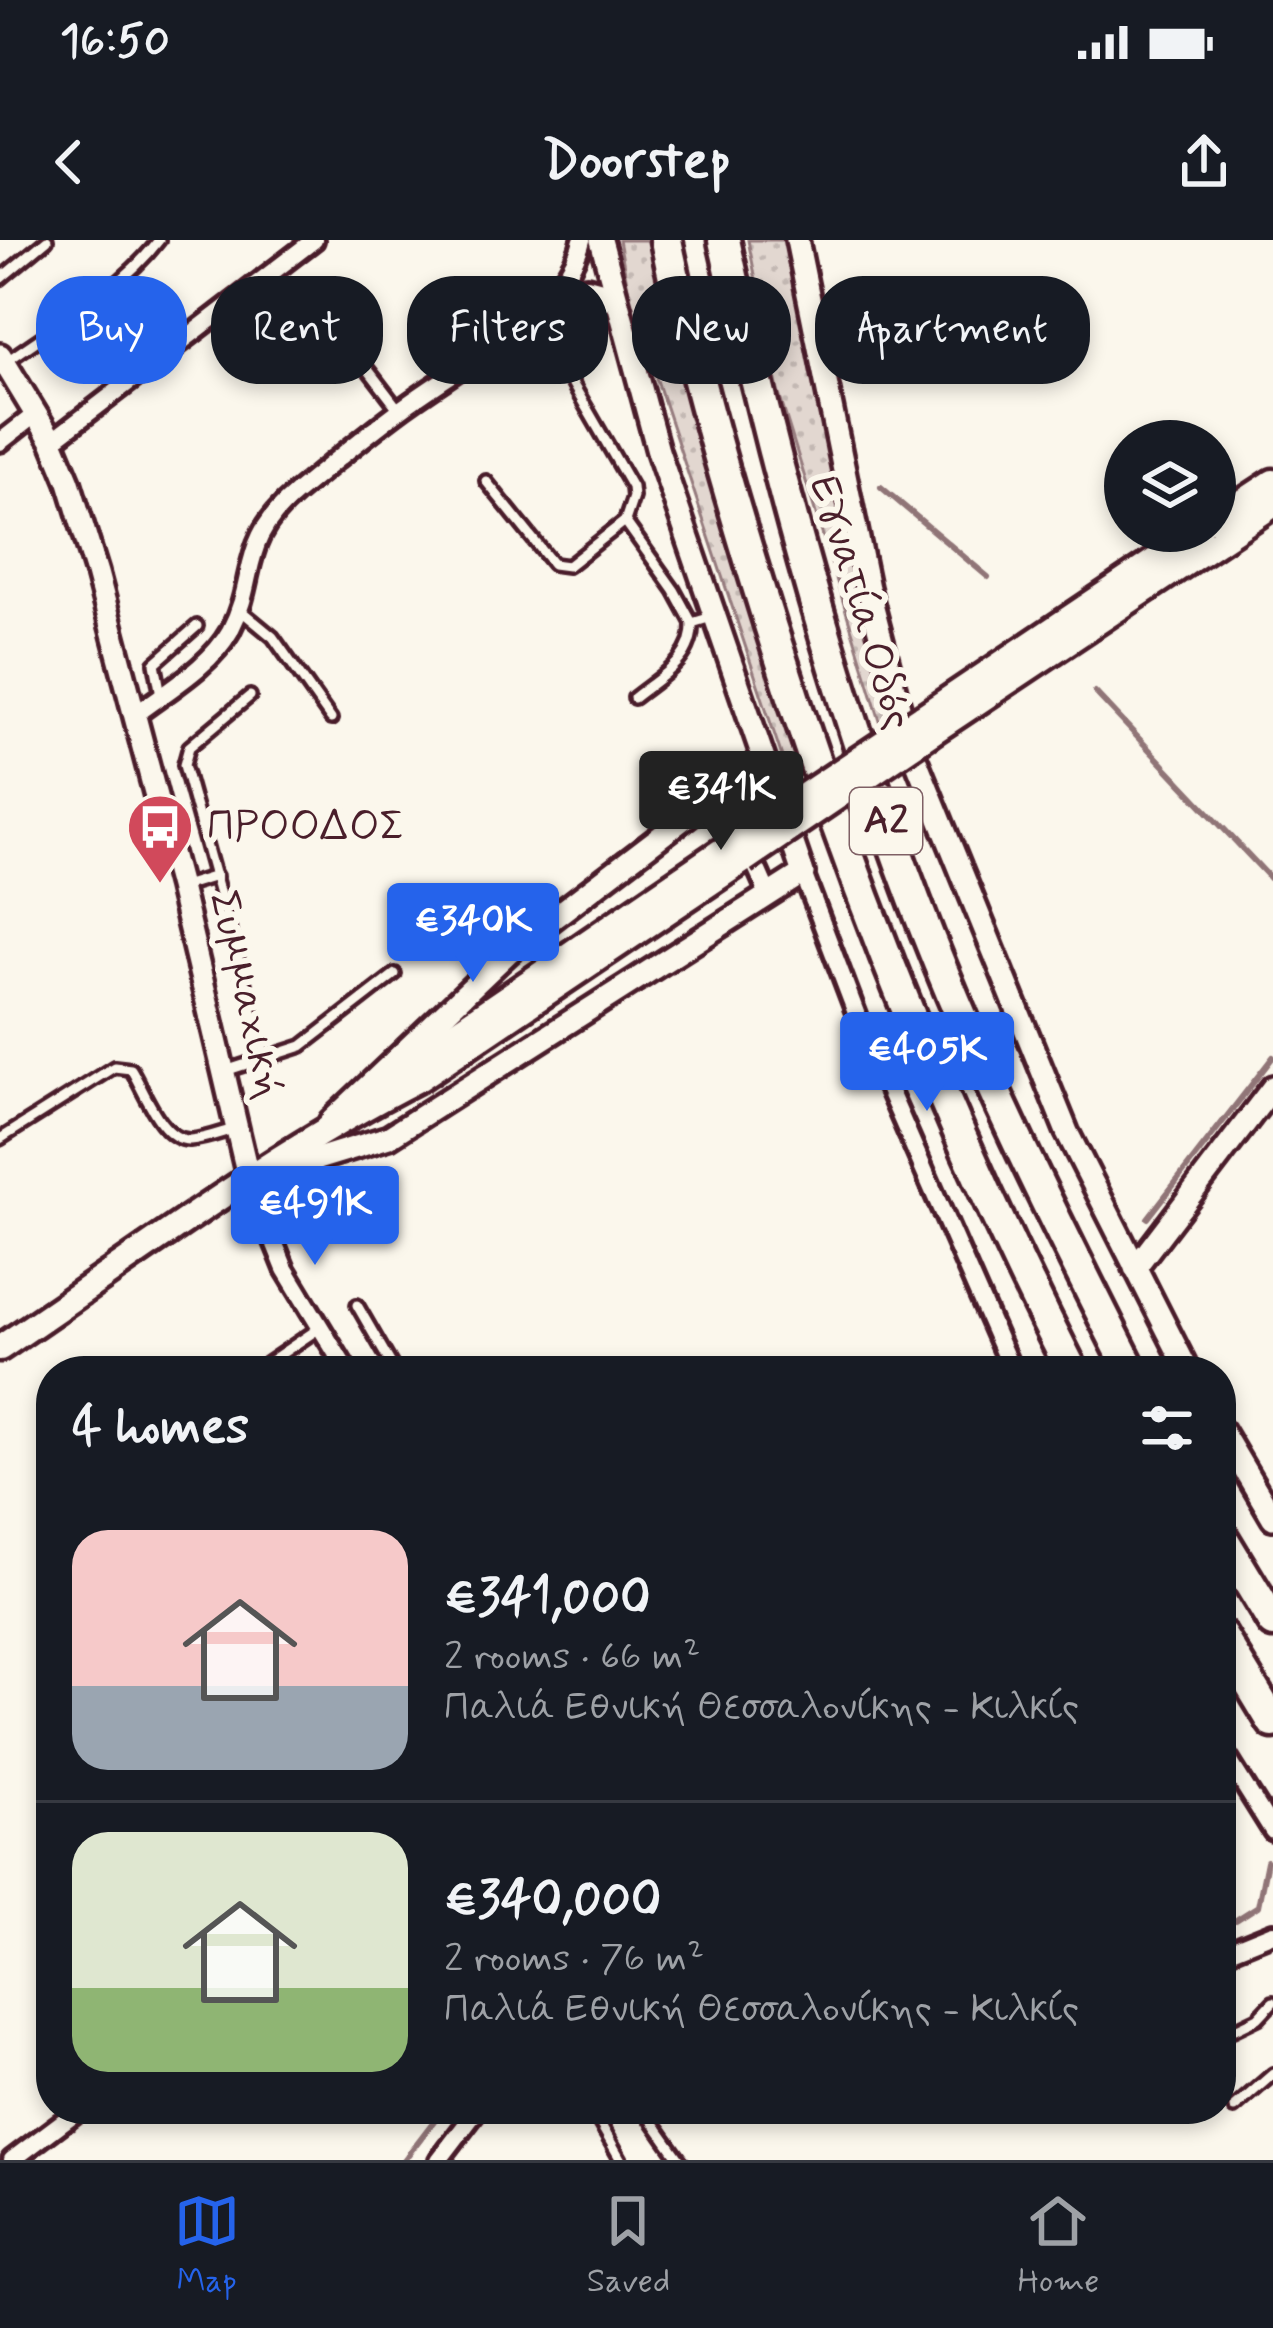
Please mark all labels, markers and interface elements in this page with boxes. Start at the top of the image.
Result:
text: 16:50 [60,13,170,72]
text: Doorstep [542,127,731,198]
icon: back [36,129,102,195]
icon: share [1171,129,1237,195]
chip: Buy [36,276,187,384]
chip: Rent [211,276,383,384]
chip: Filters [407,276,608,384]
chip: New [632,276,791,384]
chip: Apartment [815,276,1090,384]
map controls [1104,420,1236,552]
button: layers [1104,420,1236,552]
street label: Εγνατία Οδός [795,469,925,737]
pin: €341K [637,751,805,853]
text: €341K [666,764,776,815]
road number: Α2 [850,788,922,854]
bus stop icon: ΠΡΟΟΔΟΣ [125,792,195,886]
place label: ΠΡΟΟΔΟΣ [207,800,405,855]
pin: €340K [389,883,557,985]
street label: Συμμαχική [194,886,296,1104]
text: €340K [414,896,532,947]
pin: €405K [843,1012,1011,1114]
text: €405K [867,1025,987,1076]
pin: €491K [231,1166,399,1268]
text: €491K [258,1179,372,1230]
text: 4 homes [72,1395,249,1461]
icon: filters [1134,1395,1200,1461]
text: €341,000 [444,1566,651,1632]
icon: home [168,1578,312,1722]
text: 2 rooms · 66 m² [444,1632,700,1683]
text: Παλιά Εθνική Θεσσαλονίκης - Κιλκίς [444,1683,1079,1734]
text: €340,000 [444,1868,662,1934]
icon: home [168,1880,312,2024]
text: 2 rooms · 76 m² [444,1934,704,1985]
text: Παλιά Εθνική Θεσσαλονίκης - Κιλκίς [444,1985,1079,2036]
tab: Map [174,2188,240,2304]
tab: Saved [587,2188,670,2304]
tab: Home [1017,2188,1099,2304]

